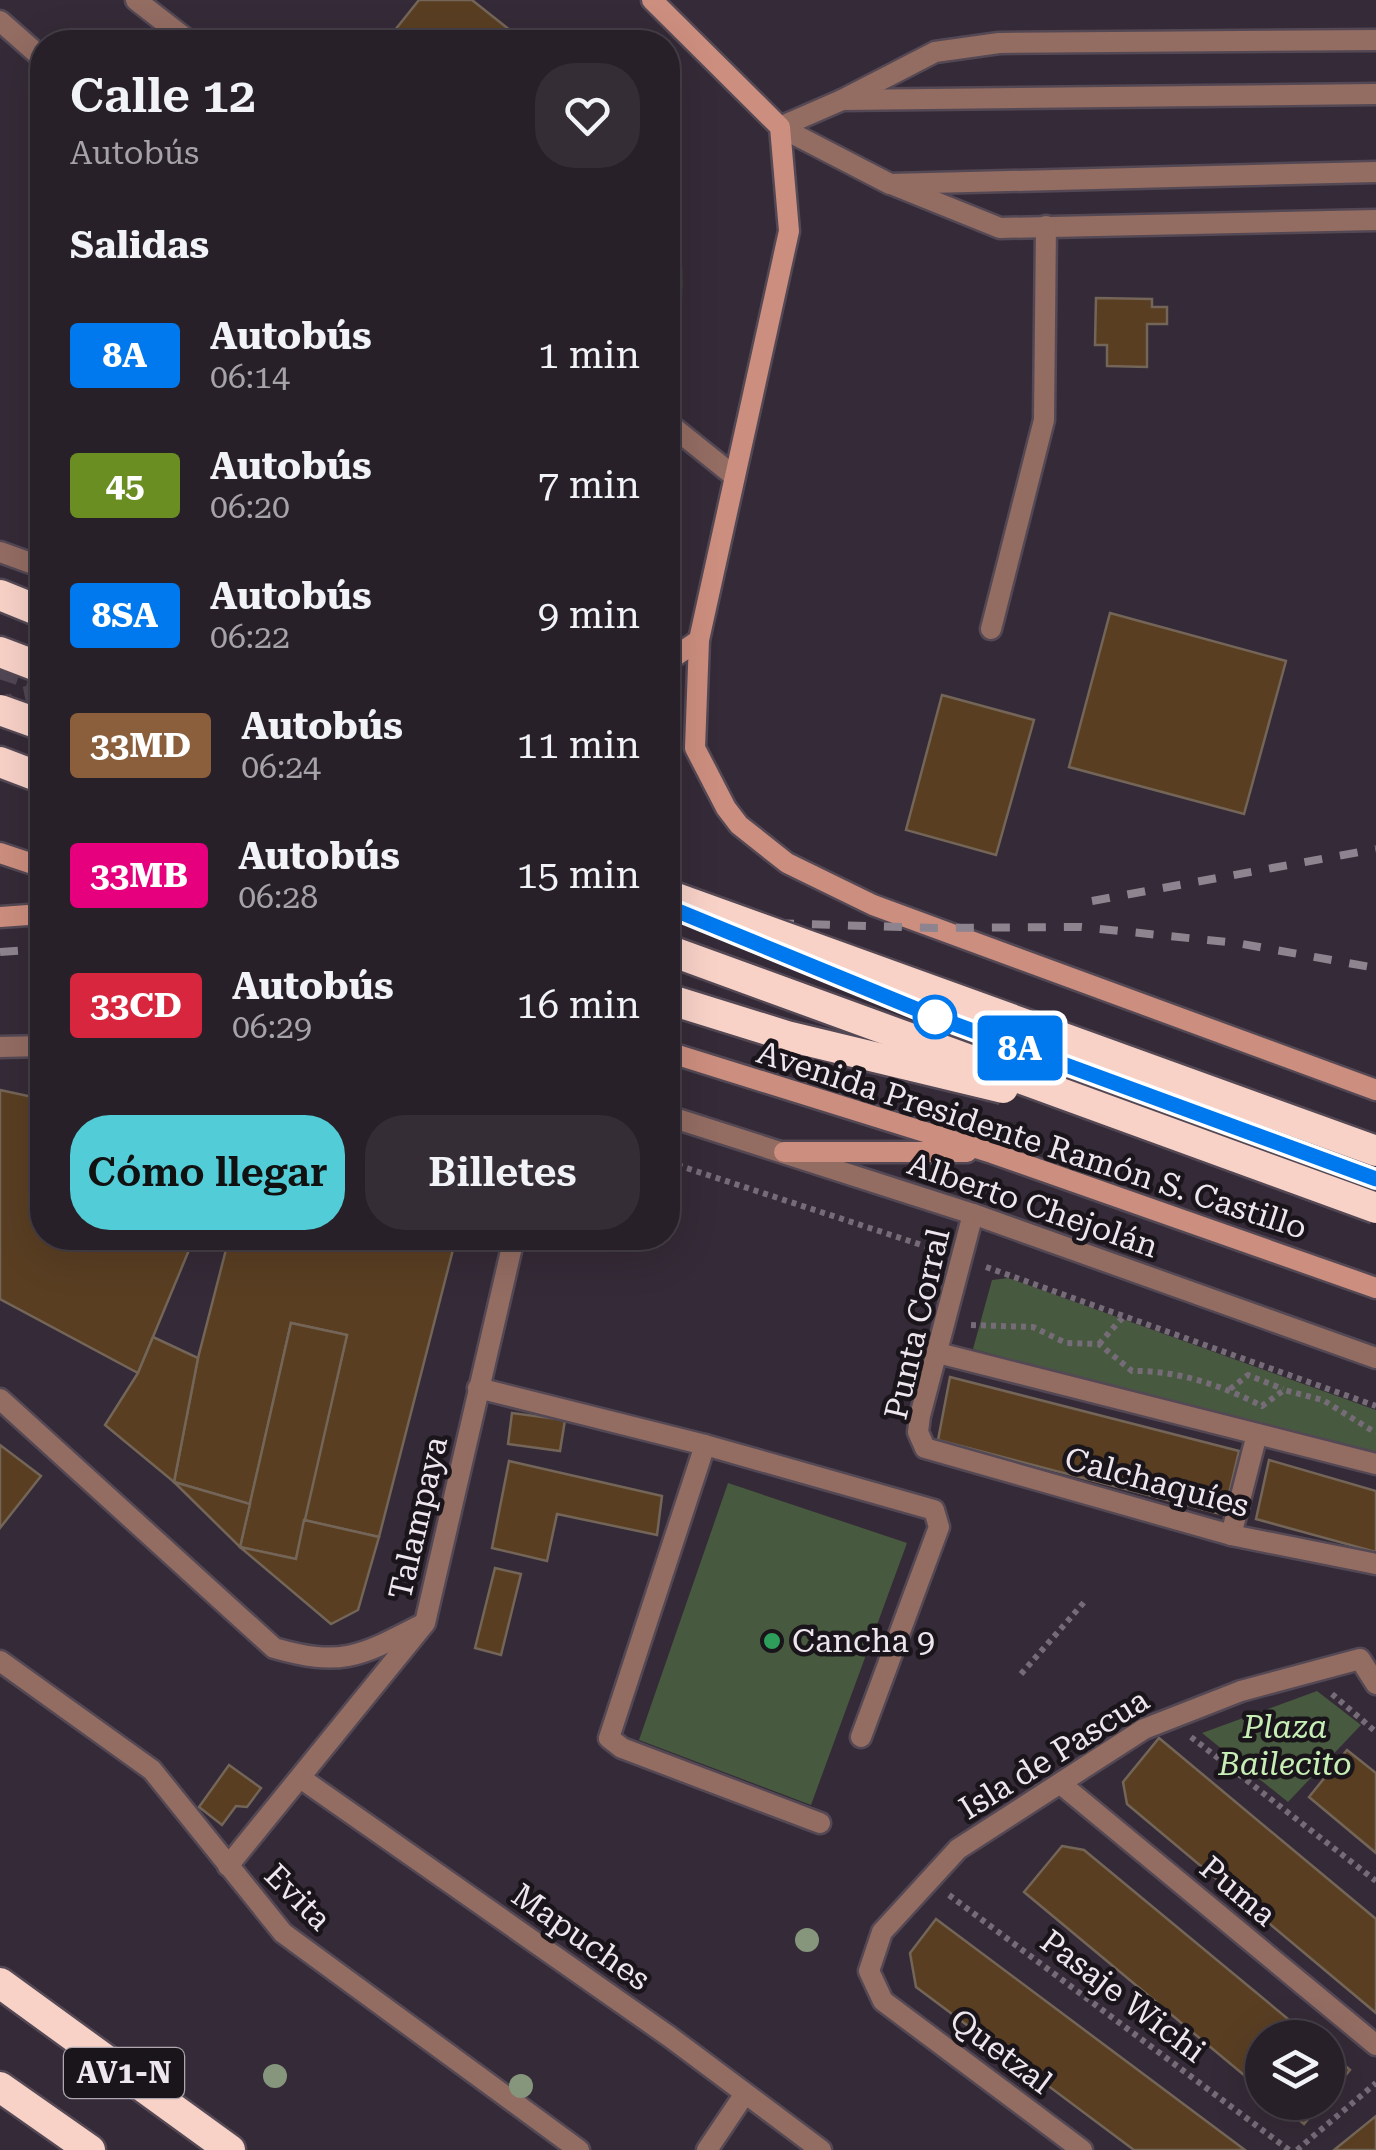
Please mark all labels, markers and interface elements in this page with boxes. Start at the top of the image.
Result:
button: heart [535,63,640,168]
text: Calle 12 [70,68,256,124]
text: Autobús [70,134,199,172]
text: Salidas [70,223,209,267]
text: Autobús [210,314,372,358]
text: 1 min [538,333,640,377]
text: 8A [103,335,147,376]
text: 06:14 [210,358,290,396]
text: Autobús [210,444,372,488]
text: 7 min [538,463,640,507]
text: 45 [105,465,145,506]
text: 06:20 [210,488,290,526]
text: Autobús [210,574,372,618]
text: 9 min [538,593,640,637]
text: 8SA [92,595,158,636]
text: 06:22 [210,618,290,656]
text: Autobús [241,704,403,748]
text: 11 min [517,723,640,767]
text: 33MD [90,725,191,766]
text: 06:24 [241,748,321,786]
text: Autobús [238,834,400,878]
text: 15 min [517,853,640,897]
text: 33MB [90,855,188,896]
text: 06:28 [238,878,318,916]
text: Autobús [232,964,394,1008]
text: 16 min [517,983,640,1027]
text: 33CD [90,985,182,1026]
unlabelled marker [914,996,956,1038]
text: 06:29 [232,1008,312,1046]
line badge: 8A [975,1016,1065,1080]
text: 8A [998,1028,1042,1069]
street label: Avenida Presidente Ramón S. Castillo [752,1033,1312,1247]
button: Cómo llegar [70,1115,345,1230]
button: Billetes [365,1115,640,1230]
street label: Alberto Chejolán [903,1144,1163,1266]
street label: Punta Corral [877,1225,957,1423]
street label: Talampaya [381,1433,455,1603]
street label: Calchaquíes [1061,1439,1253,1525]
place label: Cancha 9 [792,1622,935,1660]
marker: Cancha 9 [761,1630,783,1652]
street label: Isla de Pascua [952,1681,1156,1827]
park label: Plaza Bailecito [1217,1708,1352,1783]
street label: Puma [1192,1848,1284,1934]
street label: Evita [257,1856,339,1938]
street label: Mapuches [505,1876,657,1998]
street label: Pasaje Wichi [1033,1922,1213,2070]
street label: Quetzal [943,2000,1059,2102]
map controls [1245,2020,1345,2120]
button: layers [1245,2020,1345,2120]
road number: AV1-N [64,2048,184,2098]

